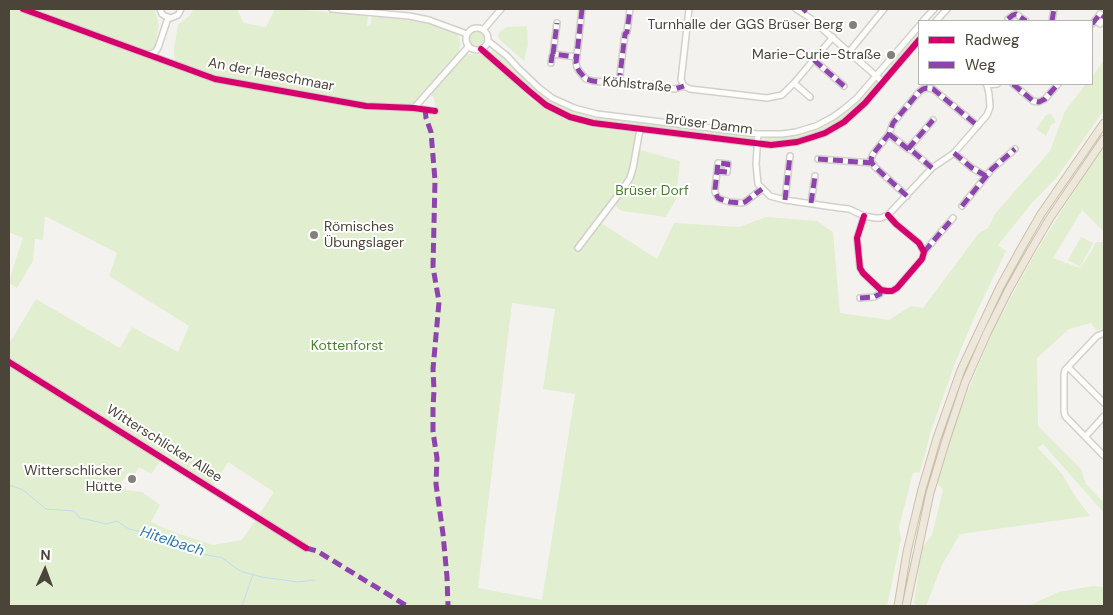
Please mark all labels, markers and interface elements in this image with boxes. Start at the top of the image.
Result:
place label: Turnhalle der GGS Brüser Berg [648,17,843,33]
marker: Turnhalle der GGS Brüser Berg [847,19,859,31]
legend [918,20,1093,85]
text: Radweg [965,30,1019,50]
place label: Marie-Curie-Straße [752,47,881,63]
marker: Marie-Curie-Straße [885,49,897,61]
street label: An der Haeschmaar [207,55,335,95]
text: Weg [965,55,996,75]
street label: Köhlstraße [602,74,672,96]
street label: Brüser Damm [664,111,754,139]
park label: Brüser Dorf [615,183,689,199]
place label: Römisches Übungslager [324,219,404,252]
marker: Römisches Übungslager [308,229,320,241]
park label: Kottenforst [311,338,383,354]
street label: Witterschlicker Allee [103,402,225,486]
place label: Witterschlicker Hütte [24,463,122,496]
marker: Witterschlicker Hütte [126,473,138,485]
water label: Hitelbach [138,523,206,561]
north arrow [20,545,70,595]
text: N [40,546,51,564]

